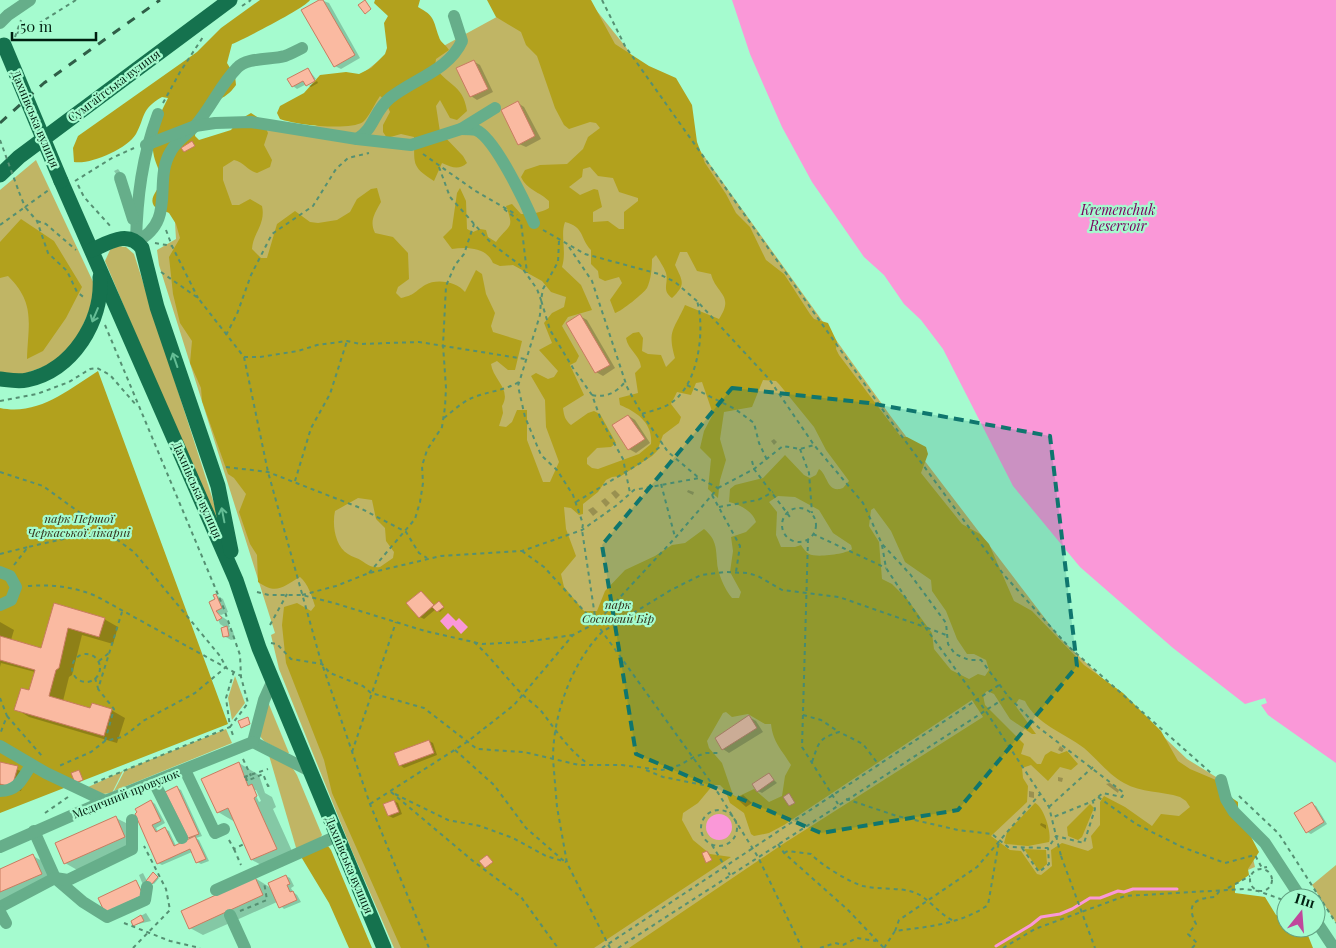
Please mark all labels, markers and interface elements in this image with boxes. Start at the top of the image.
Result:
scale bar [12,10,96,42]
text: 50 m [20,16,53,36]
street label: Сумгаїтська вулиця [64,45,163,125]
street label: Дахнівська вулиця [8,67,64,170]
water label: Kremenchuk Reservoir [1080,200,1155,235]
one-way arrow [90,308,99,323]
one-way arrow [170,353,179,368]
street label: Дахнівська вулиця [169,439,227,541]
one-way arrow [218,507,228,523]
park label: парк Першої Черкаської лікарні [28,510,131,540]
park label: парк Сосновий Бір [582,596,654,626]
street label: Медичний провулок [70,764,182,822]
street label: Дахнівська вулиця [322,813,378,916]
north arrow [1276,888,1326,938]
text: Пн [1293,888,1317,912]

